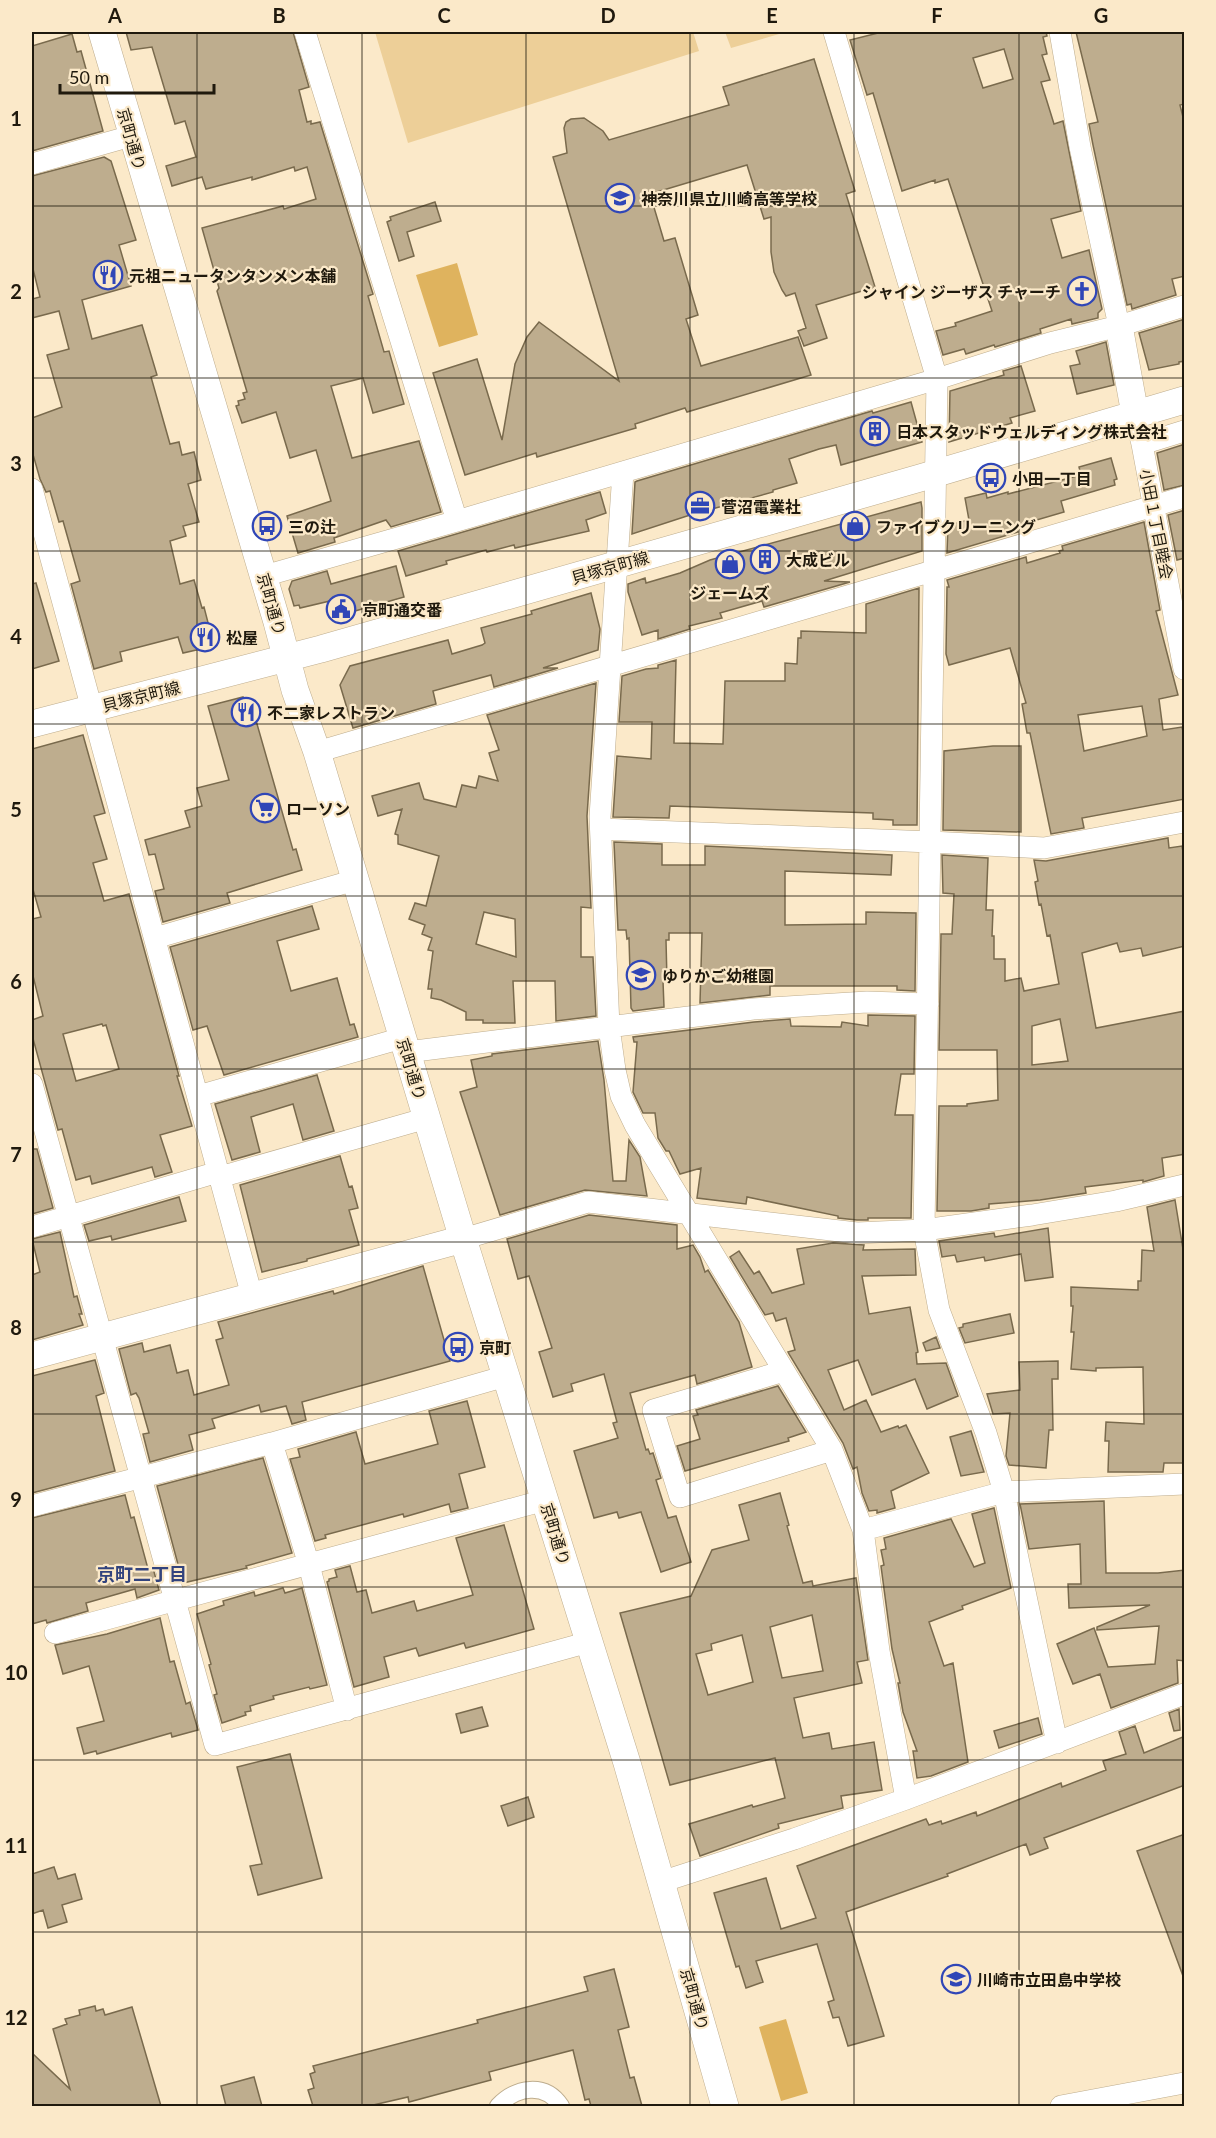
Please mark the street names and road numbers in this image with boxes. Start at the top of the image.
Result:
street label: 京町通り [114,106,150,172]
street label: 小田１丁目睦会 [1137,467,1177,581]
street label: 貝塚京町線 [569,547,651,587]
street label: 京町通り [254,571,290,637]
street label: 貝塚京町線 [100,677,182,715]
street label: 京町通り [394,1036,430,1102]
street label: 京町通り [538,1501,574,1567]
street label: 京町通り [677,1966,713,2032]

